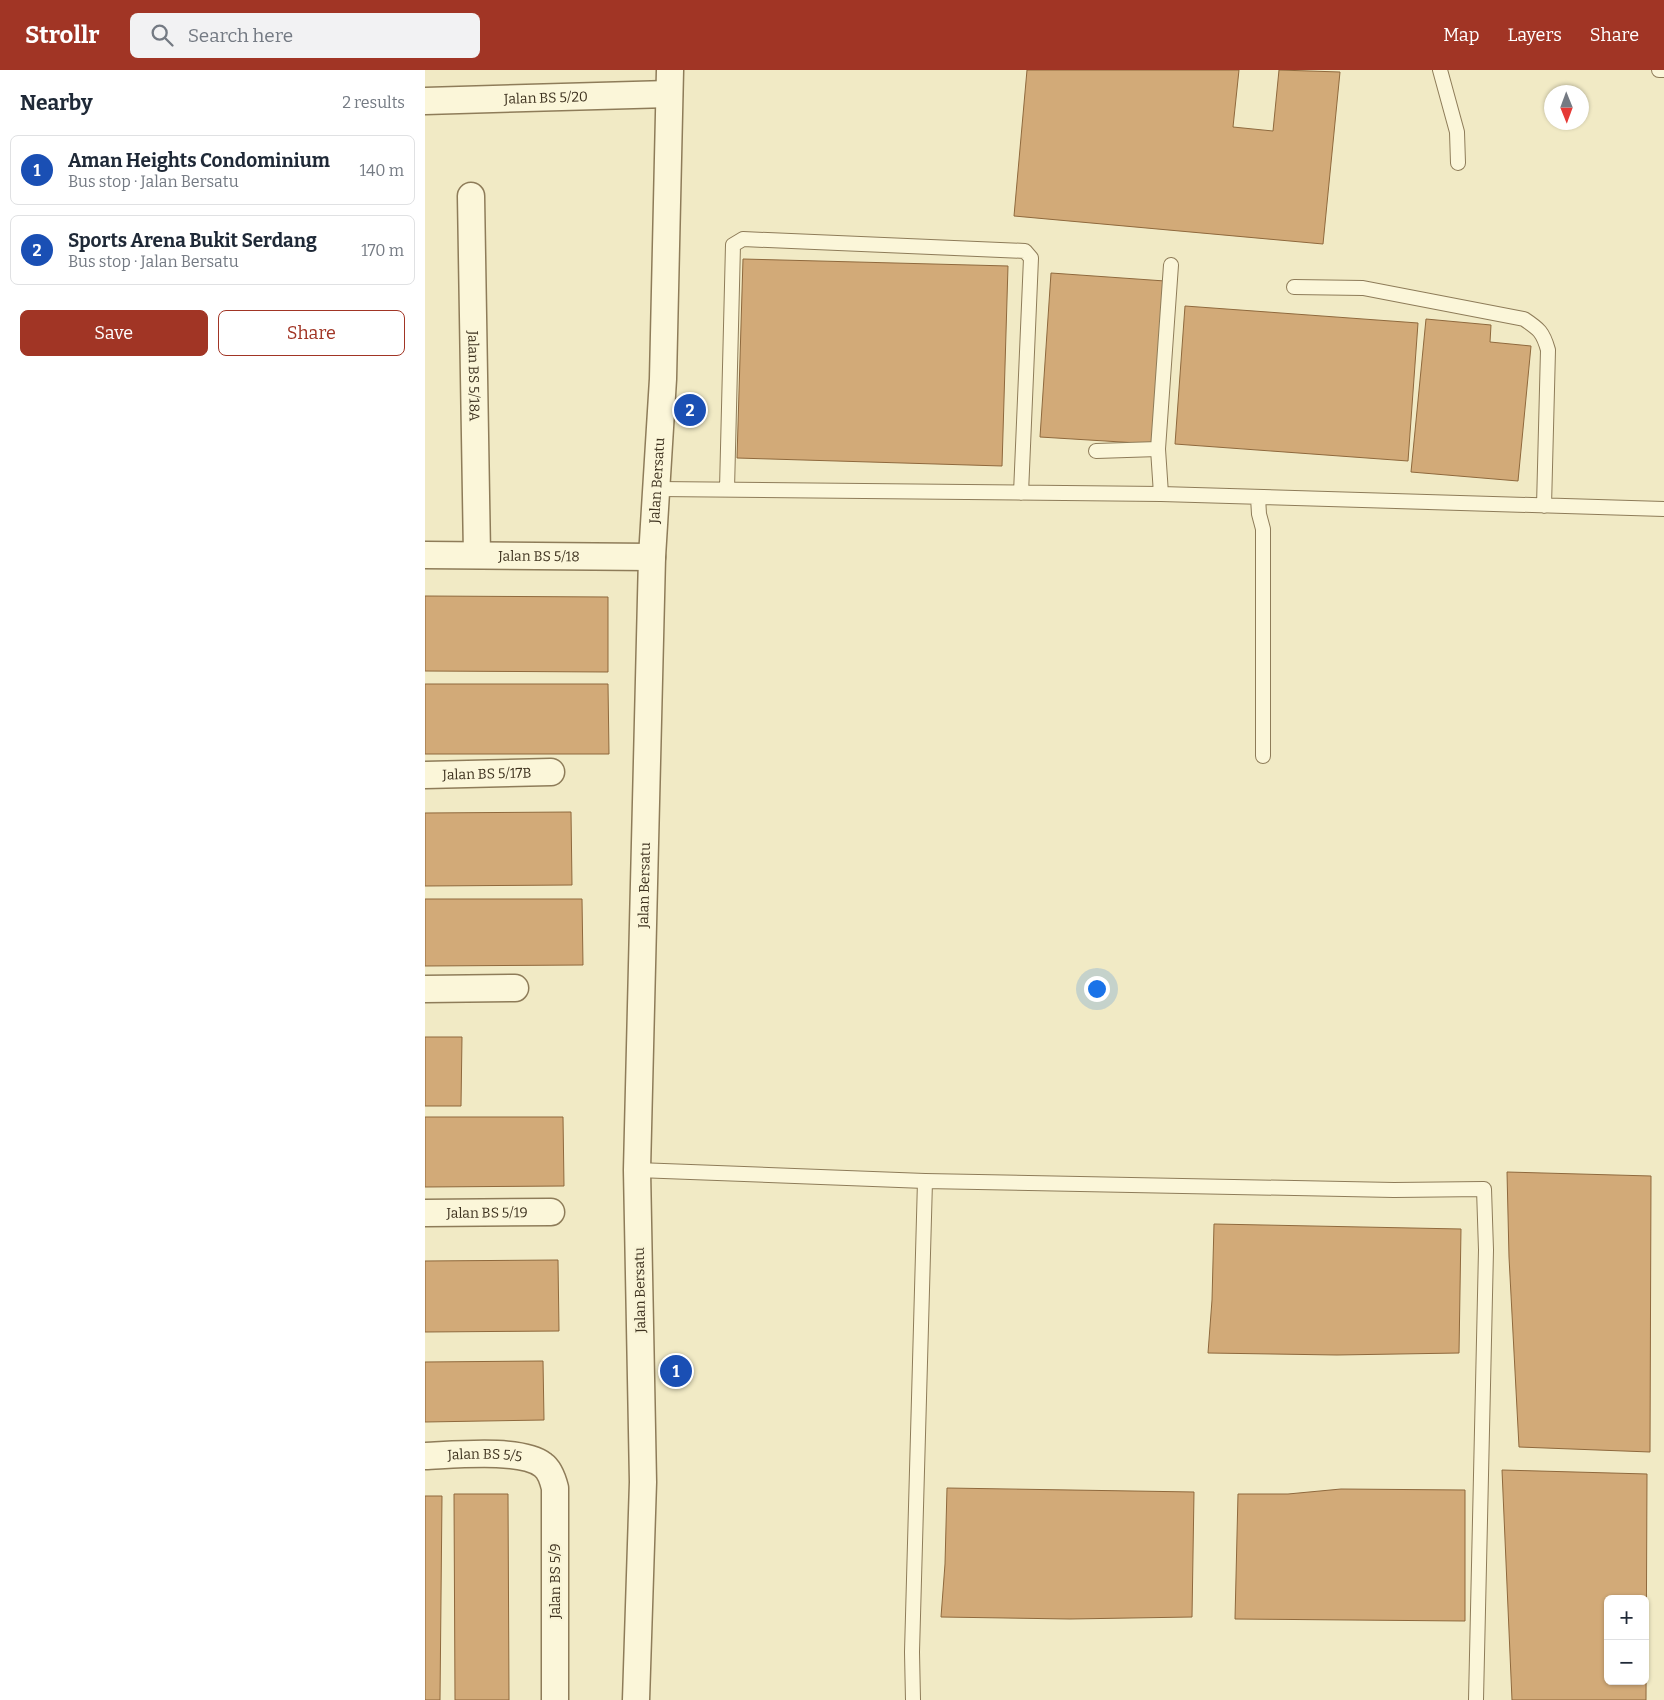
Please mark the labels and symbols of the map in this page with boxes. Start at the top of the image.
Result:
north arrow [1544,85,1589,130]
street label: Jalan BS 5/20 [503,88,588,107]
street label: Jalan BS 5/18A [465,329,483,422]
pin: 2 [674,391,706,429]
street label: Jalan Bersatu [646,437,668,525]
street label: Jalan BS 5/18 [497,547,580,565]
street label: Jalan BS 5/17B [441,764,532,783]
street label: Jalan Bersatu [634,842,654,929]
your location [1084,976,1110,1002]
street label: Jalan BS 5/19 [445,1204,528,1221]
street label: Jalan Bersatu [631,1247,649,1334]
pin: 1 [660,1352,692,1390]
street label: Jalan BS 5/5 [446,1445,524,1465]
street label: Jalan BS 5/9 [547,1543,564,1620]

